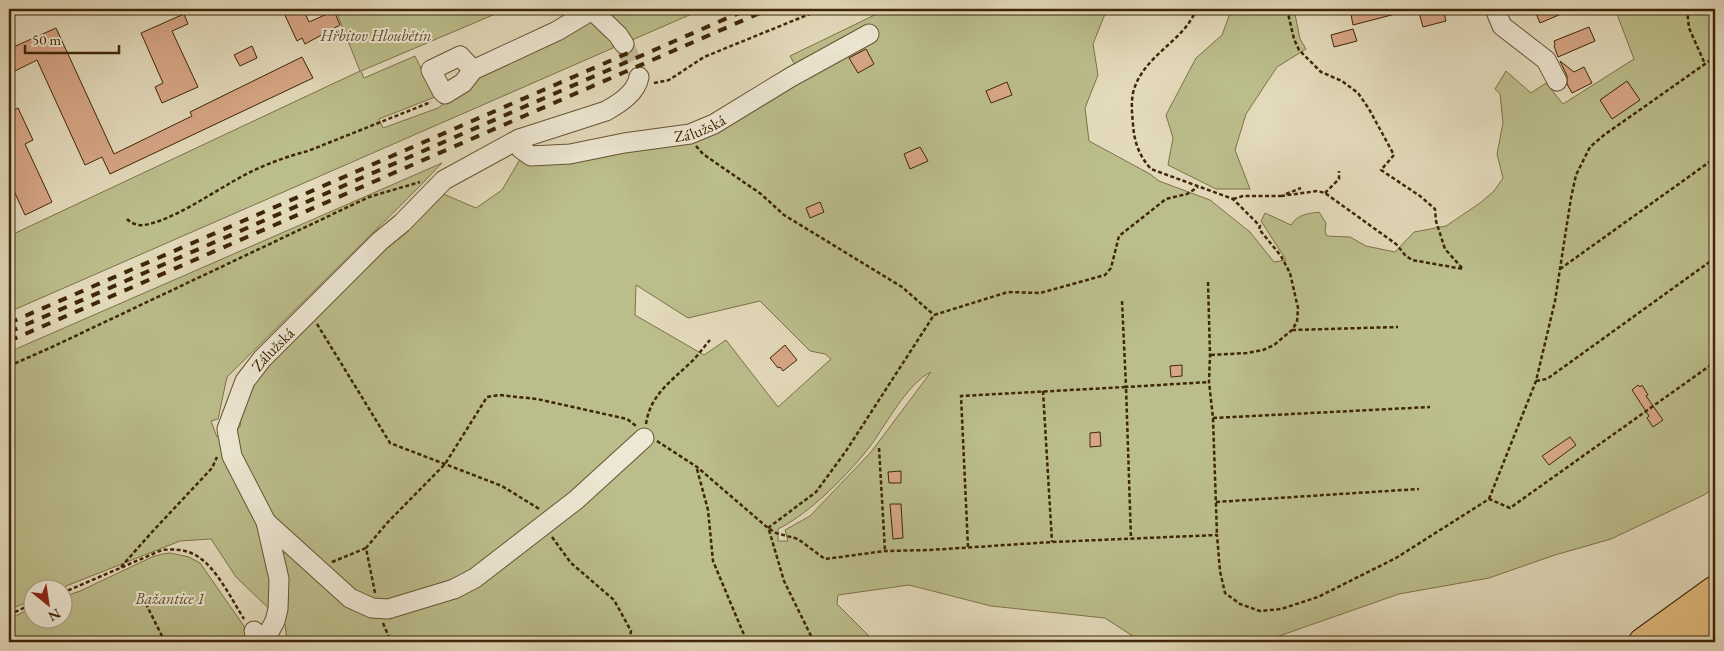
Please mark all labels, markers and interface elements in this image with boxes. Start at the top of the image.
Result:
scale bar [25,22,119,54]
park label: Hřbitov Hloubětín [319,25,432,46]
text: 50 m [32,30,61,49]
street label: Zálužská [673,109,730,147]
street label: Zálužská [246,322,299,375]
north arrow [22,578,72,628]
park label: Bažantice 1 [134,588,205,609]
text: N [45,605,64,626]

